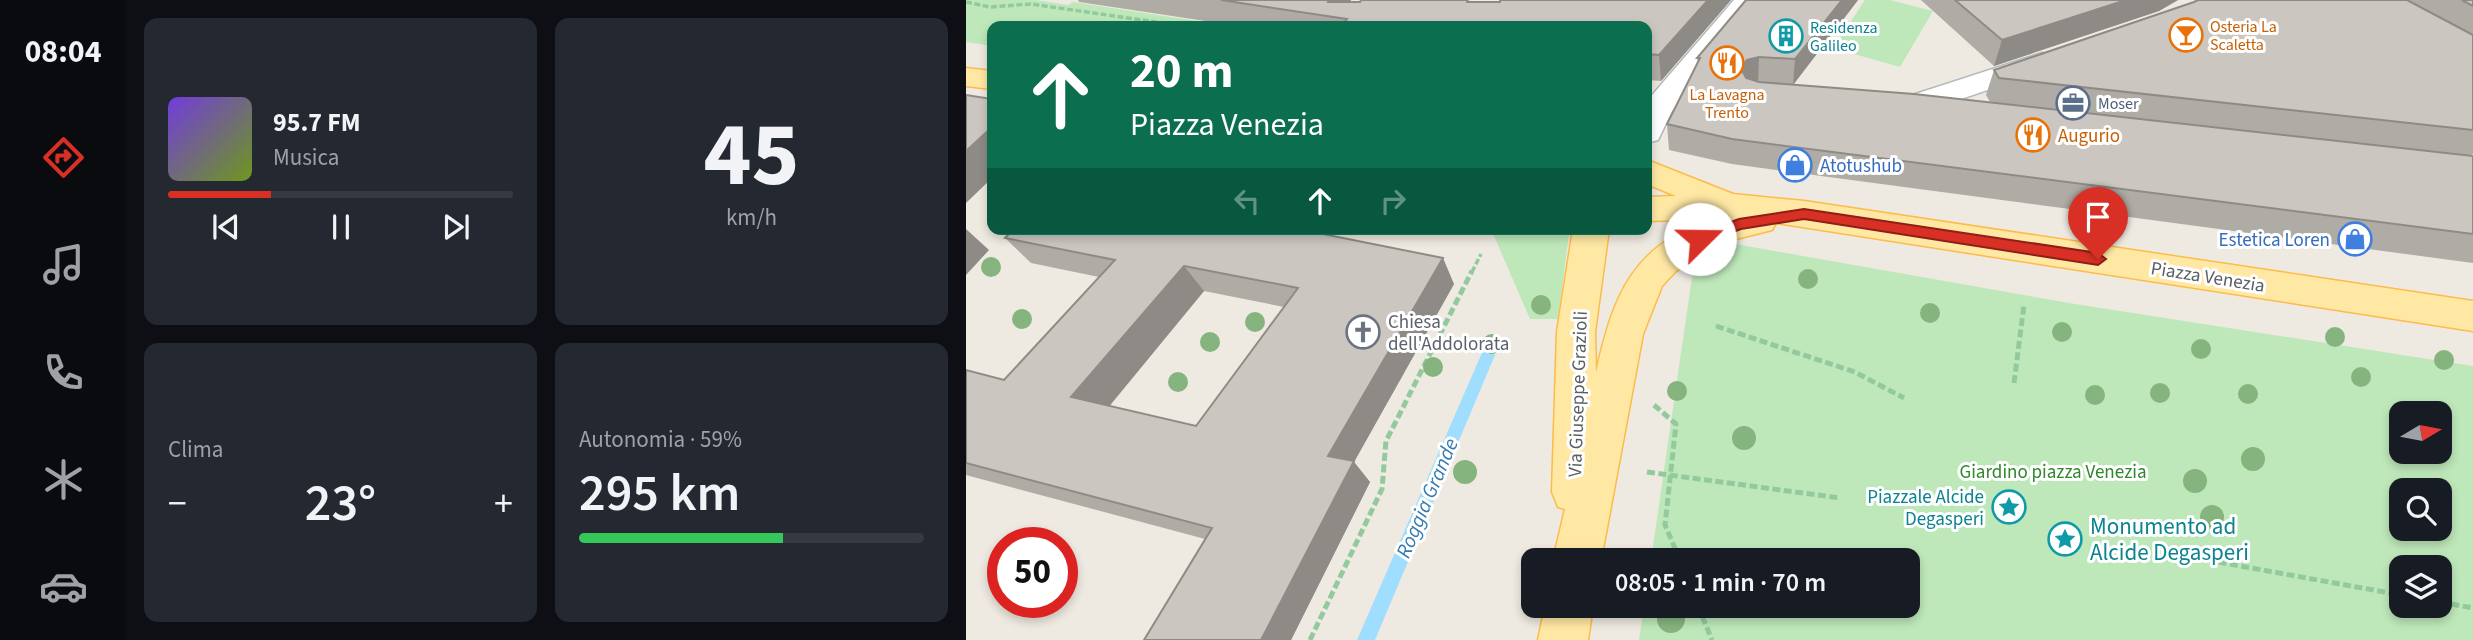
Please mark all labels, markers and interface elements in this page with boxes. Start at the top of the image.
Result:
bar icon: Osteria La Scaletta [2167,16,2205,54]
place label: Osteria La Scaletta [2210,16,2277,56]
building icon: Residenza Galileo [1767,17,1805,55]
place label: Residenza Galileo [1810,17,1878,57]
text: 08:04 [24,29,102,75]
text: 20 m [1130,37,1234,107]
restaurant icon: La Lavagna Trento [1708,44,1746,82]
icon: ahead [1015,49,1106,140]
place label: La Lavagna Trento [1690,84,1764,124]
office icon: Moser [2054,84,2092,122]
text: 45 [703,91,800,220]
place label: Moser [2098,93,2139,115]
text: Piazza Venezia [1130,102,1324,148]
text: 95.7 FM [273,104,361,141]
restaurant icon: Augurio [2014,116,2052,154]
place label: Augurio [2058,123,2120,150]
icon: directions [39,133,88,182]
text: Musica [273,141,339,174]
shop icon: Atotushub [1776,146,1814,184]
place label: Atotushub [1820,153,1902,180]
icon: left [1228,182,1266,220]
icon: ahead [1301,182,1339,220]
icon: right [1374,182,1412,220]
pin [2068,187,2128,259]
icon: arrive [2079,198,2117,236]
text: km/h [726,201,777,234]
position arrow [1663,202,1737,276]
icon: previous [207,208,245,246]
icon: pause [322,208,360,246]
icon: next [437,208,475,246]
shop icon: Estetica Loren [2336,220,2374,258]
place label: Estetica Loren [2219,227,2330,254]
icon: music [39,240,88,289]
street label: Piazza Venezia [2149,255,2267,300]
place label: Chiesa dell'Addolorata [1388,309,1509,358]
street label: Via Giuseppe Grazioli [1562,310,1595,478]
church icon: Chiesa dell'Addolorata [1344,313,1382,351]
icon: phone [39,348,88,397]
north arrow [2389,401,2452,464]
map controls [2389,401,2452,618]
text: Autonomia · 59% [579,423,742,456]
text: Clima [168,433,223,466]
water label: Roggia Grande [1388,433,1466,563]
icon: climate [39,455,88,504]
text: 295 km [579,457,740,531]
park label: Giardino piazza Venezia [1959,459,2147,486]
text: 23° [305,467,376,541]
text: − [168,477,187,531]
text: + [494,477,513,531]
button: search [2389,478,2452,541]
place label: Piazzale Alcide Degasperi [1867,484,1984,533]
place icon: Piazzale Alcide Degasperi [1990,488,2028,526]
place label: Monumento ad Alcide Degasperi [2090,510,2249,569]
place icon: Monumento ad Alcide Degasperi [2046,520,2084,558]
speed limit sign: 50 [987,527,1078,618]
button: layers [2389,555,2452,618]
icon: car [39,562,88,611]
text: 08:05 · 1 min · 70 m [1615,564,1826,601]

